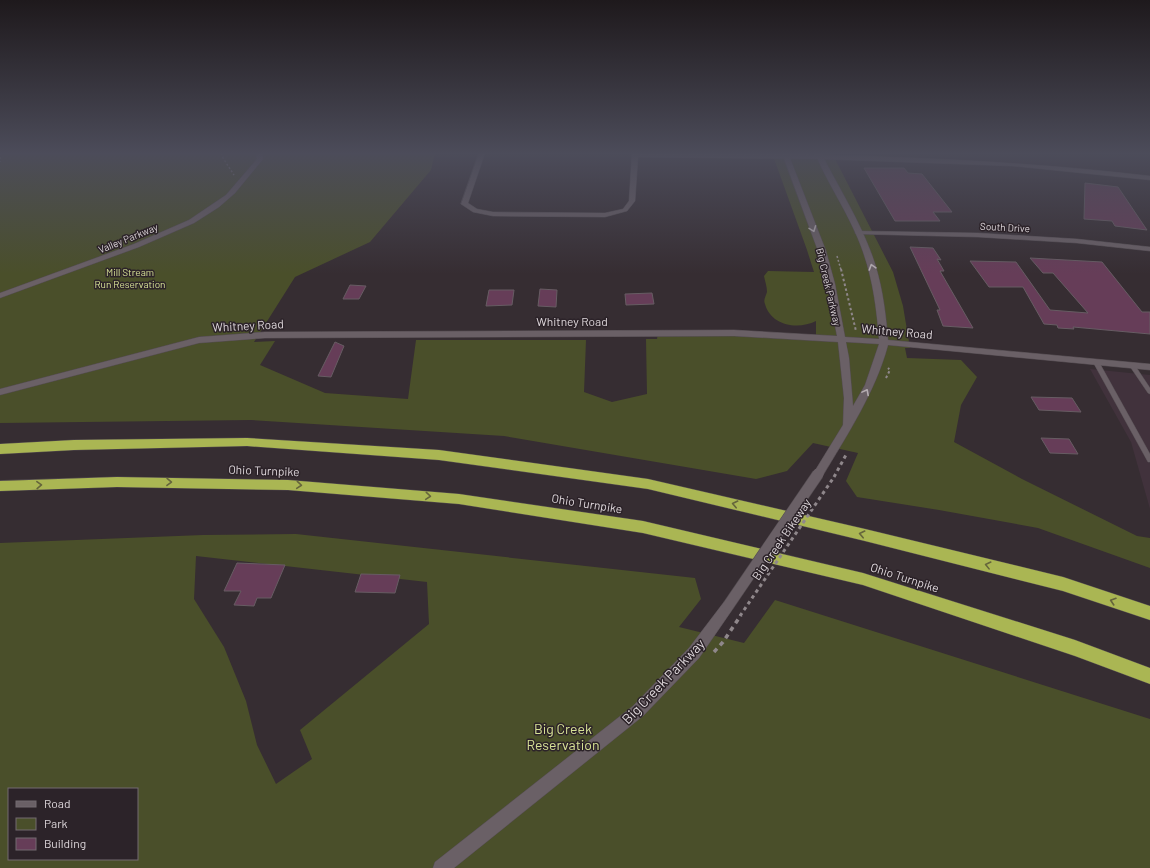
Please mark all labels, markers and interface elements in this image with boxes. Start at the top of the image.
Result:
street label: Valley Parkway [96,220,160,255]
street label: South Drive [980,220,1030,234]
one-way arrow [809,225,817,232]
street label: Big Creek Parkway [814,247,844,328]
one-way arrow [868,264,877,271]
park label: Mill Stream Run Reservation [95,266,166,290]
street label: Whitney Road [536,314,608,328]
street label: Whitney Road [212,316,284,334]
street label: Whitney Road [861,321,933,341]
one-way arrow [861,389,869,397]
street label: Ohio Turnpike [228,462,300,478]
one-way arrow [166,478,172,487]
one-way arrow [36,480,42,489]
one-way arrow [296,481,302,490]
street label: Ohio Turnpike [551,491,623,515]
one-way arrow [425,492,431,501]
street label: Big Creek Bikeway [749,495,814,582]
one-way arrow [732,501,738,509]
one-way arrow [859,530,866,539]
street label: Ohio Turnpike [869,559,941,595]
one-way arrow [985,562,991,570]
one-way arrow [1110,597,1117,606]
street label: Big Creek Parkway [618,634,708,727]
park label: Big Creek Reservation [527,720,599,753]
legend [8,788,138,860]
text: Road [44,796,71,810]
text: Park [44,816,68,830]
text: Building [44,836,86,850]

